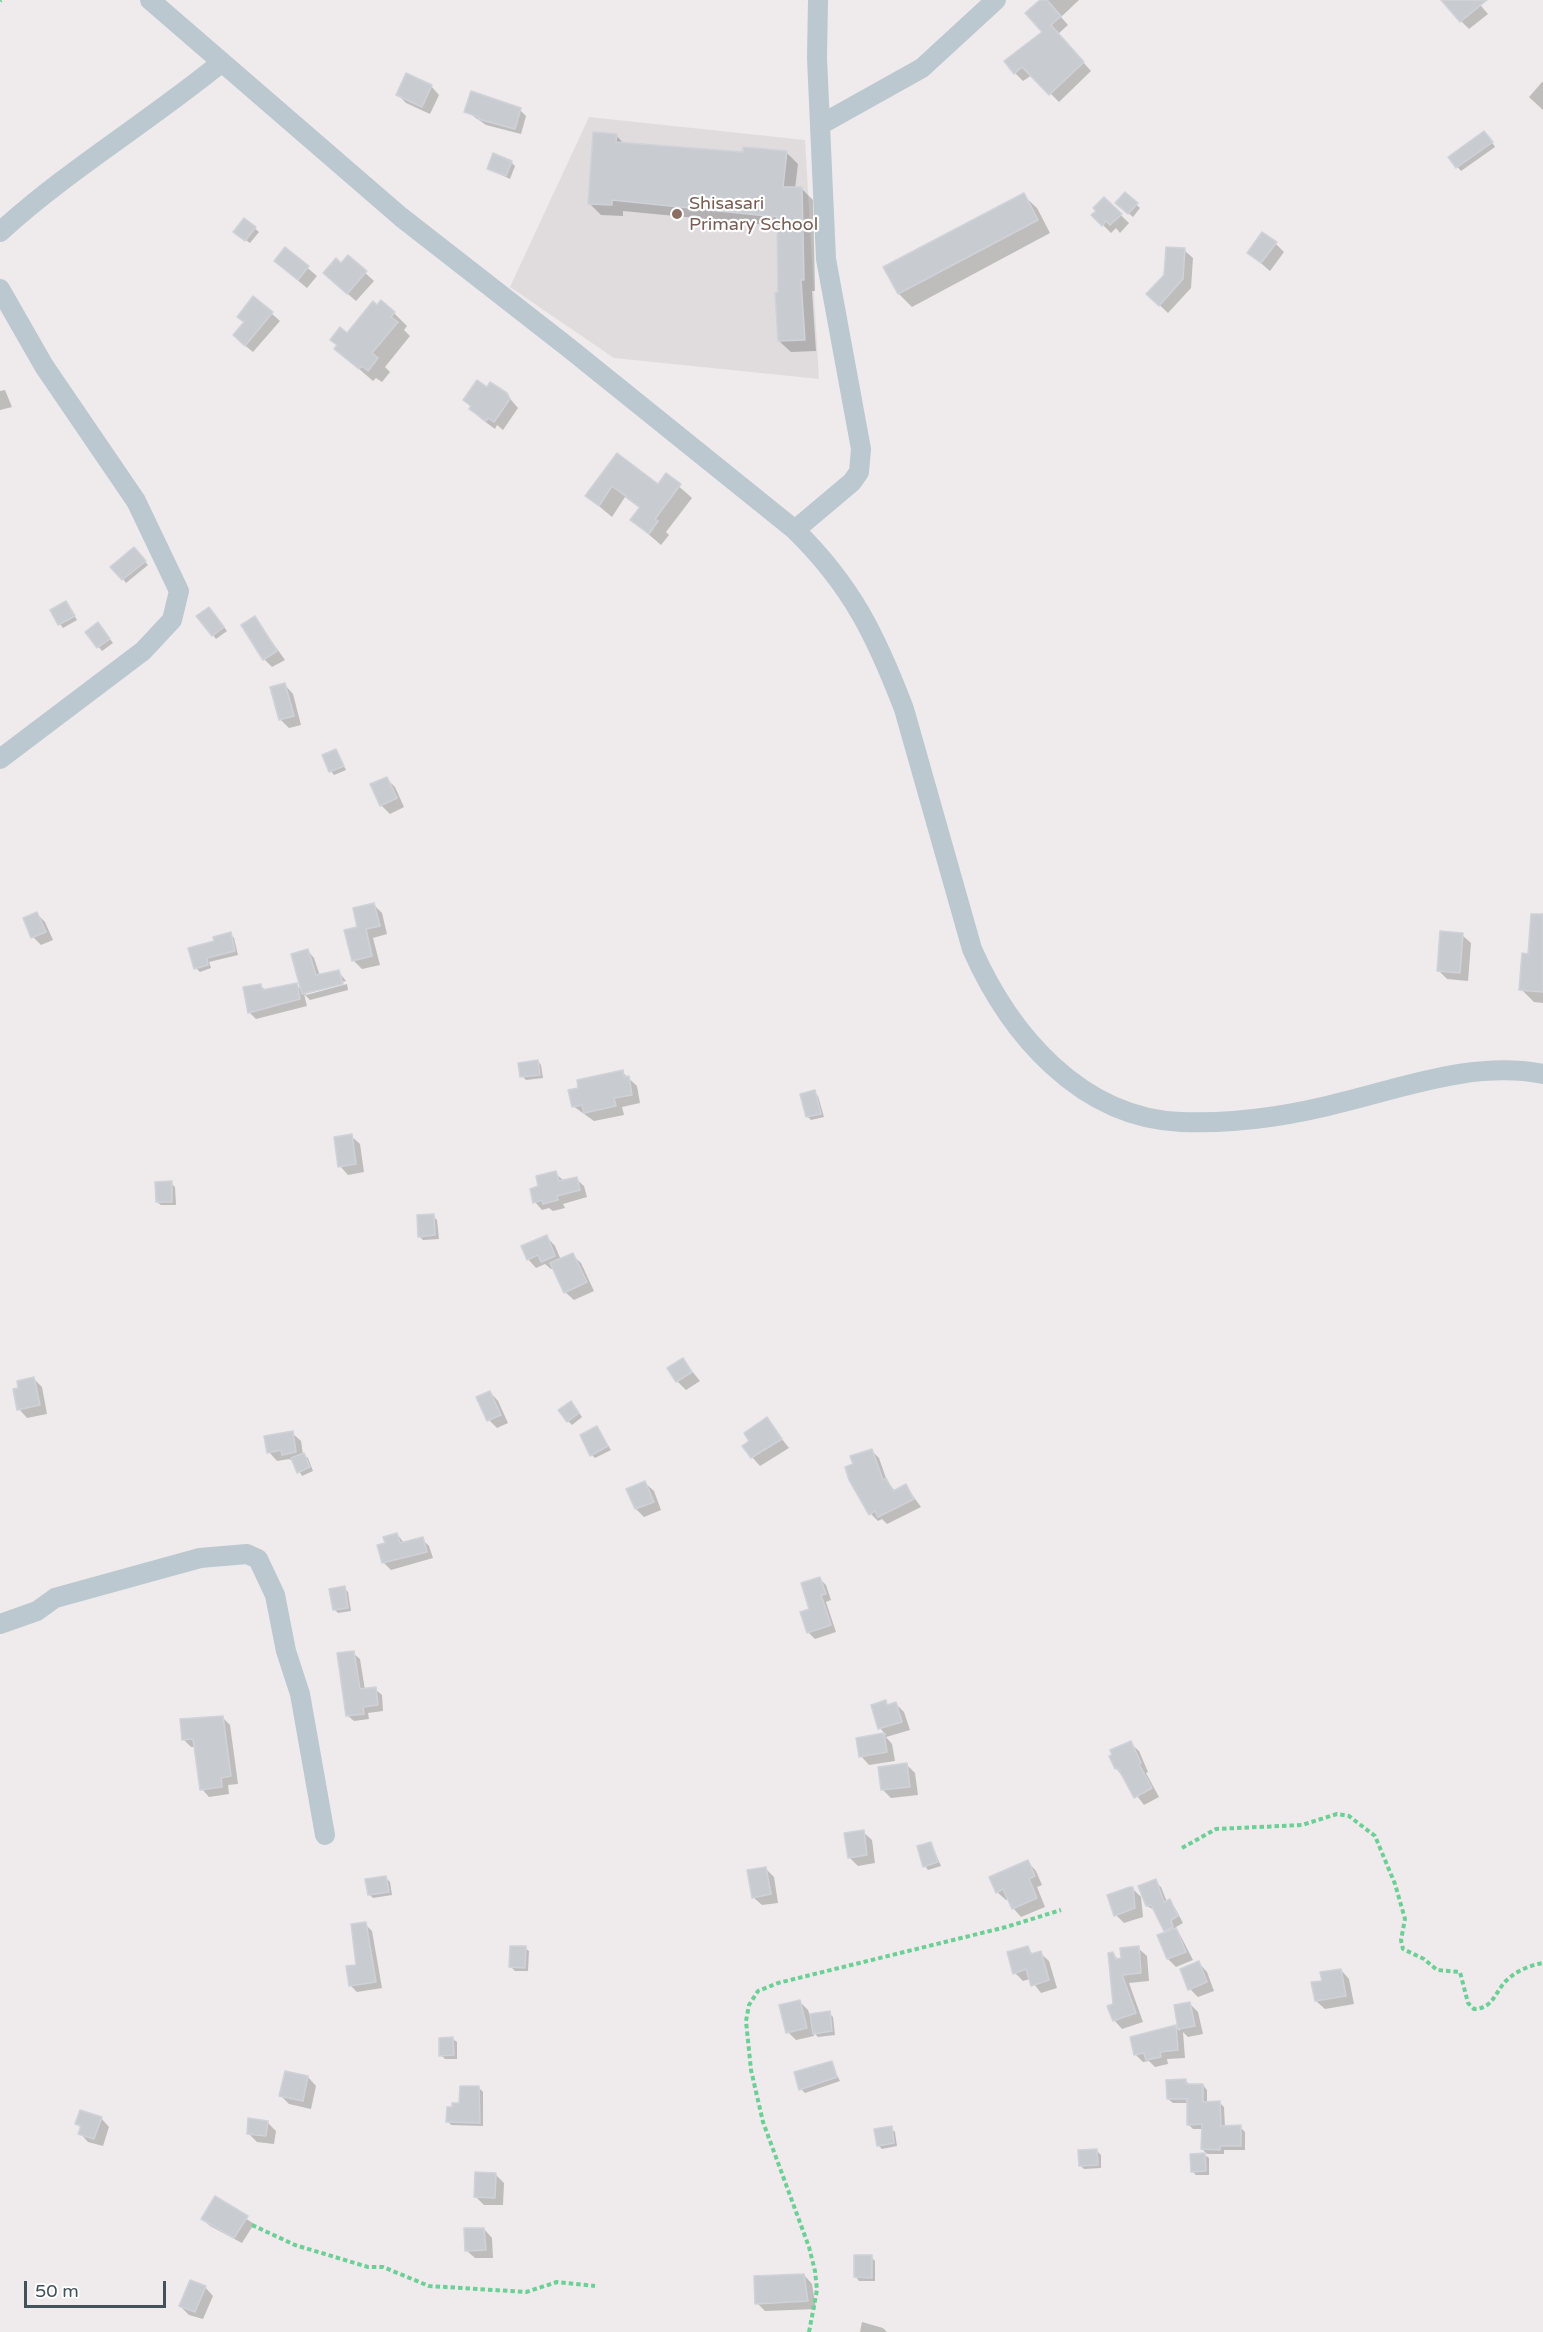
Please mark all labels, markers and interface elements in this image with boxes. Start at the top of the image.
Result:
place label: Shisasari Primary School [689,193,818,236]
marker: Shisasari Primary School [670,207,684,221]
scale bar [27,2269,170,2307]
text: 50 m [35,2280,79,2302]

